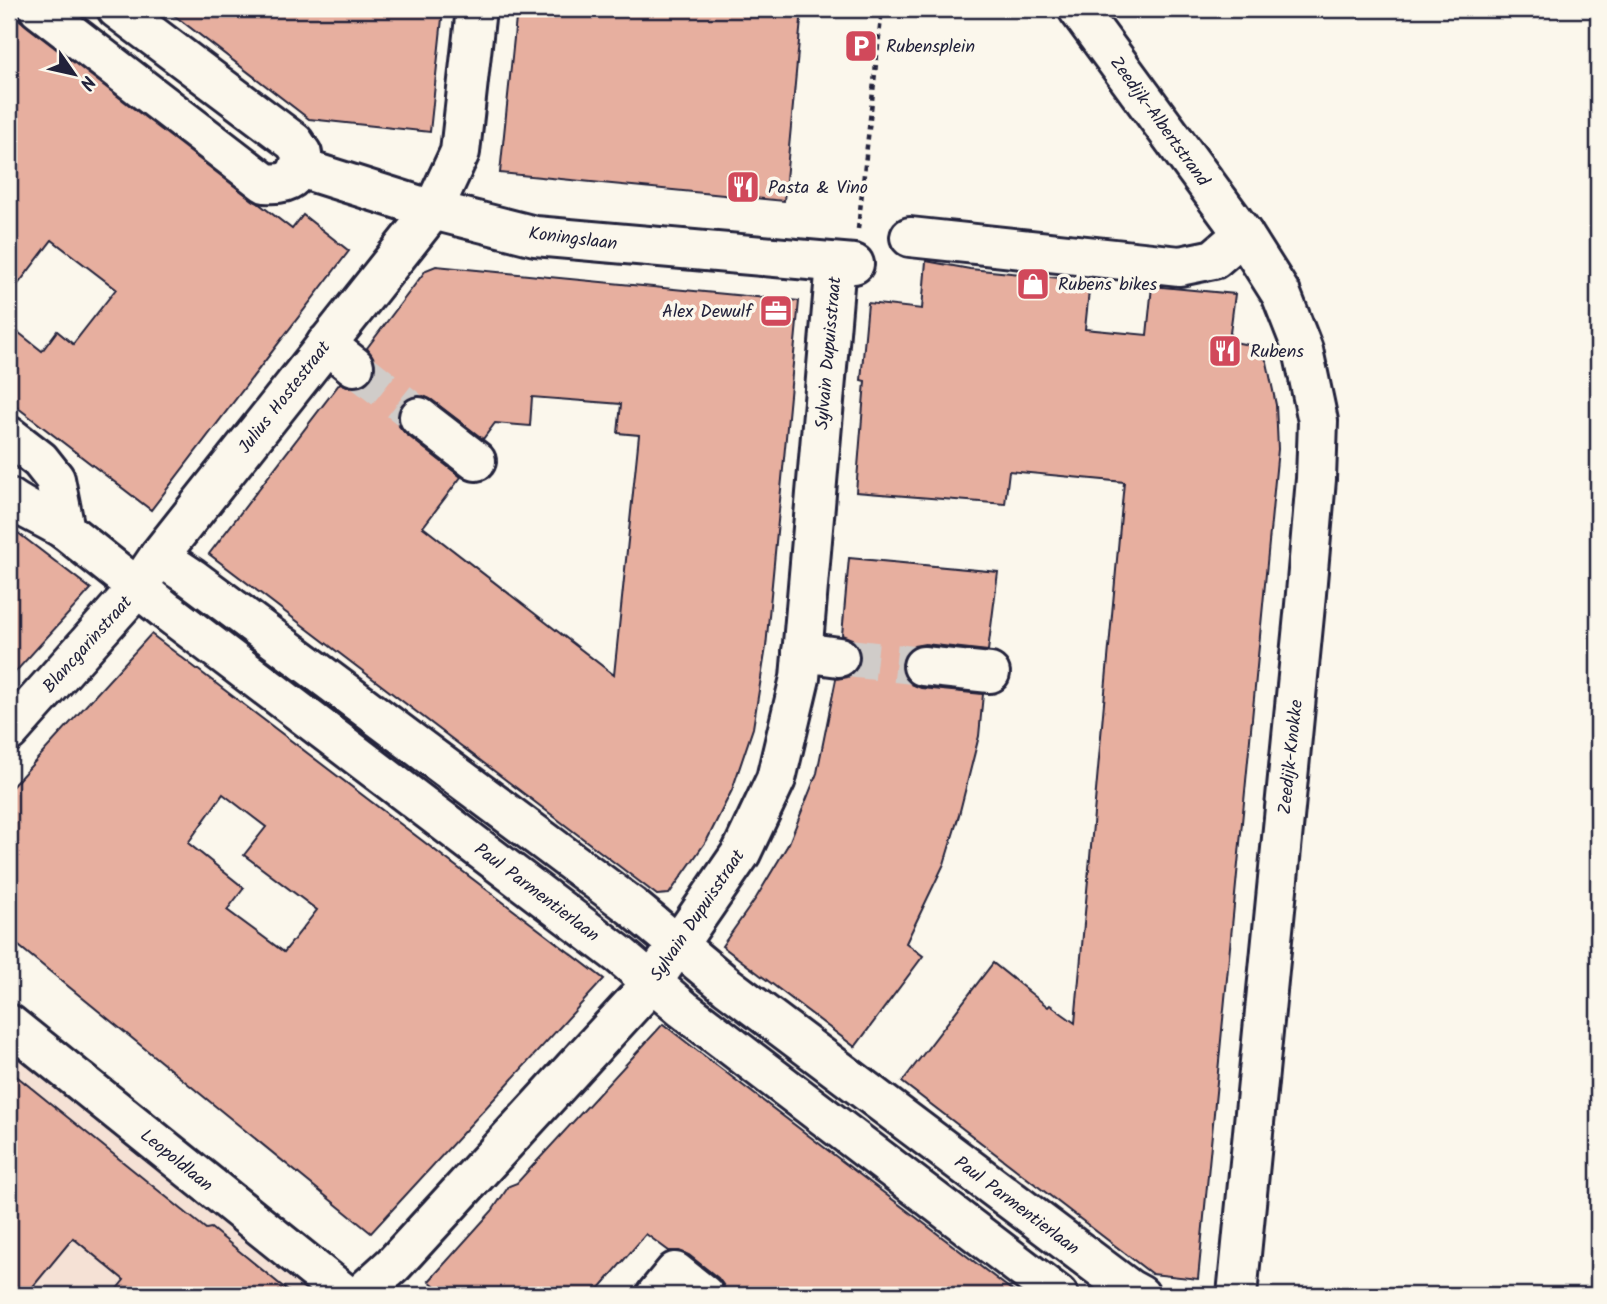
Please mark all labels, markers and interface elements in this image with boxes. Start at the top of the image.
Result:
parking icon: Rubensplein [842,27,880,65]
place label: Rubensplein [886,33,975,62]
north arrow [38,38,108,108]
street label: Zeedijk-Albertstrand [1101,51,1217,194]
text: N [71,69,102,96]
restaurant icon: Pasta & Vino [724,168,762,206]
place label: Pasta & Vino [768,174,868,203]
street label: Koningslaan [527,220,619,259]
shop icon: Rubens bikes [1014,265,1052,303]
place label: Rubens bikes [1058,271,1157,300]
street label: Sylvain Dupuisstraat [808,274,851,431]
office icon: Alex Dewulf [757,292,795,330]
place label: Alex Dewulf [662,298,754,327]
restaurant icon: Rubens [1206,332,1244,370]
street label: Julius Hostestraat [232,334,339,461]
place label: Rubens [1250,338,1304,367]
street label: Blancgarinstraat [36,589,141,700]
street label: Zeedijk-Knokke [1271,698,1312,816]
street label: Paul Parmentierlaan [467,836,605,950]
street label: Sylvain Dupuisstraat [643,843,754,988]
street label: Leopoldlaan [133,1122,219,1200]
street label: Paul Parmentierlaan [947,1149,1085,1263]

